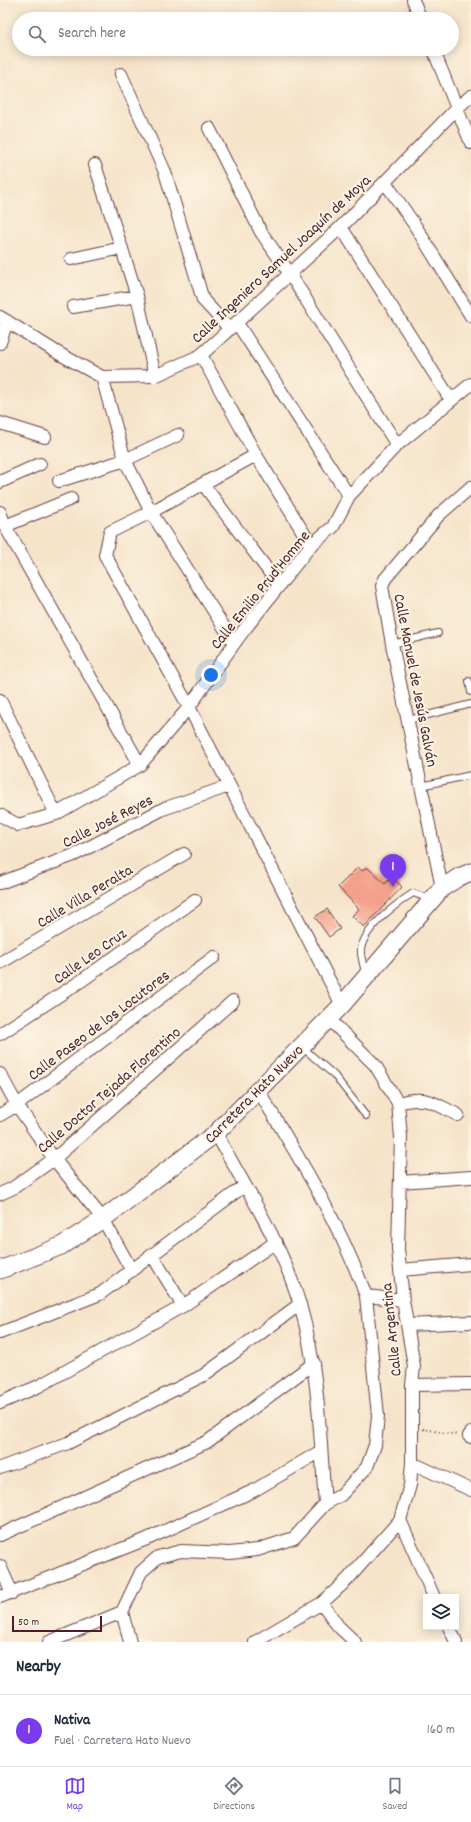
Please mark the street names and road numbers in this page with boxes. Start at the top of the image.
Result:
street label: Calle Ingeniero Samuel Joaquín de Moya [187,170,377,350]
street label: Calle Emilio Prud'Homme [206,526,316,655]
street label: Calle Manuel de Jesús Galván [386,592,443,769]
street label: Calle José Reyes [59,789,158,855]
street label: Calle Villa Peralta [33,859,138,935]
street label: Calle Leo Cruz [49,923,132,991]
street label: Calle Paseo de los Locutores [24,965,175,1087]
street label: Calle Doctor Tejada Florentino [33,1022,187,1160]
street label: Carretera Hato Nuevo [200,1040,310,1150]
street label: Calle Argentina [376,1282,409,1377]

